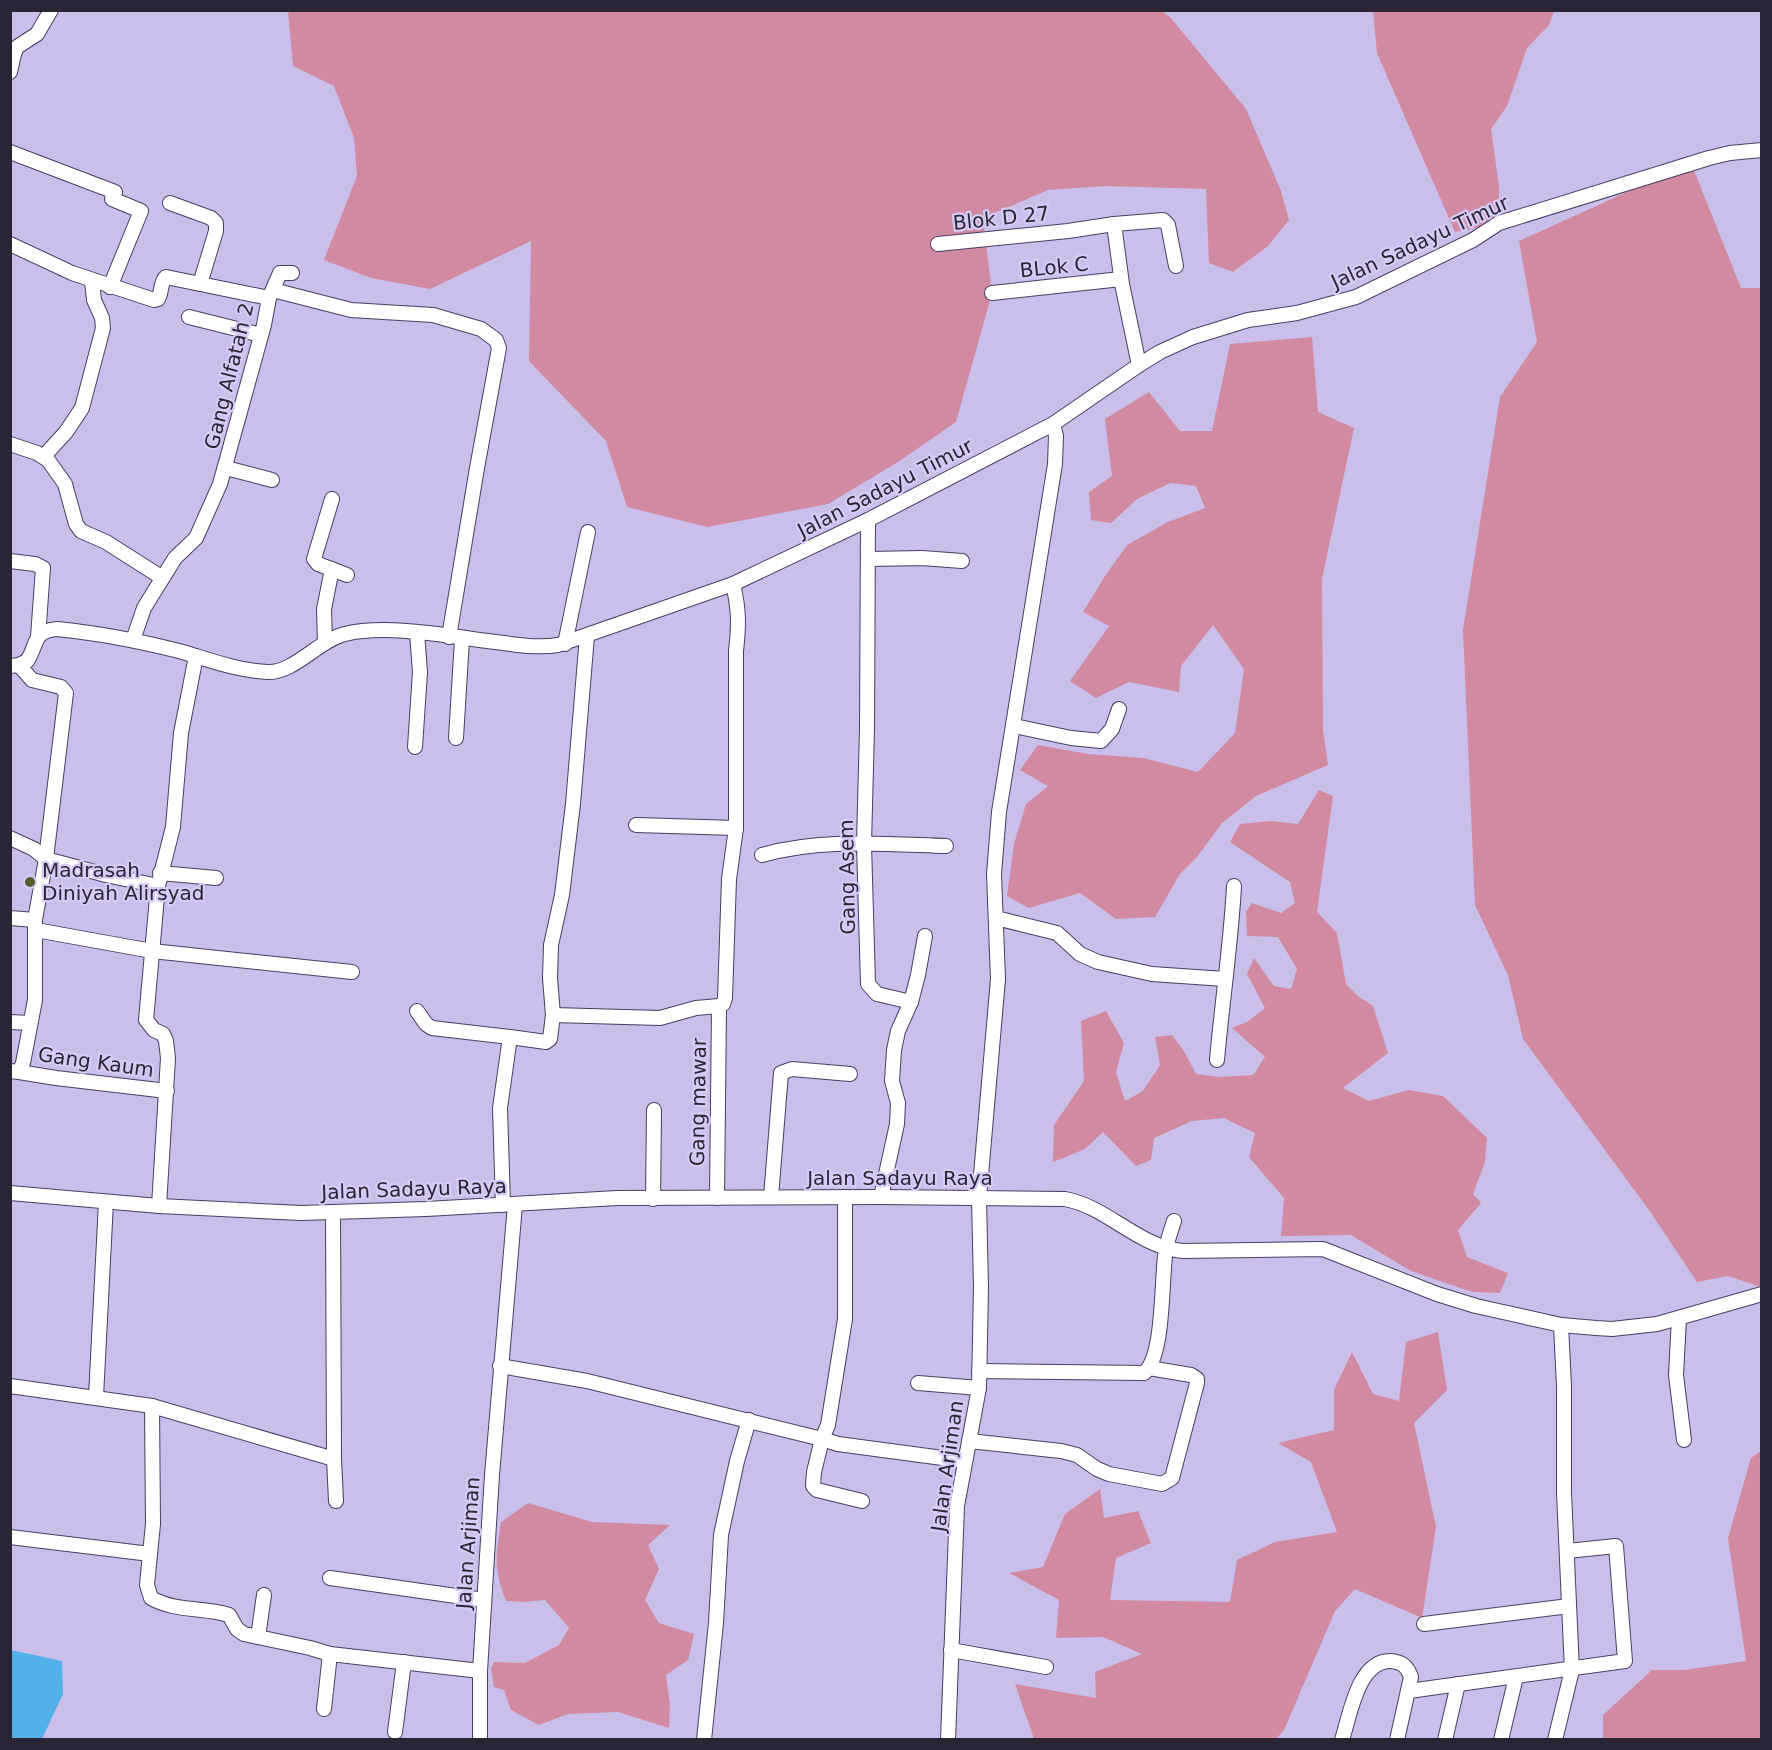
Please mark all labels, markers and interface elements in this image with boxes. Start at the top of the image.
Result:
street label: Jalan Sadayu Timur [1326,190,1513,295]
street label: Blok D 27 [952,201,1050,235]
street label: BLok C [1019,251,1089,283]
street label: Gang Alfatah 2 [199,300,259,452]
street label: Jalan Sadayu Timur [792,433,977,543]
street label: Gang Asem [834,819,860,935]
place label: Madrasah Diniyah Alirsyad [42,858,205,905]
marker: Madrasah Diniyah Alirsyad [23,875,37,889]
street label: Gang mawar [685,1037,711,1166]
street label: Gang Kaum [37,1042,155,1082]
street label: Jalan Sadayu Raya [805,1166,993,1190]
street label: Jalan Sadayu Raya [319,1174,507,1204]
street label: Jalan Arjiman [926,1399,968,1535]
street label: Jalan Arjiman [451,1476,485,1612]

